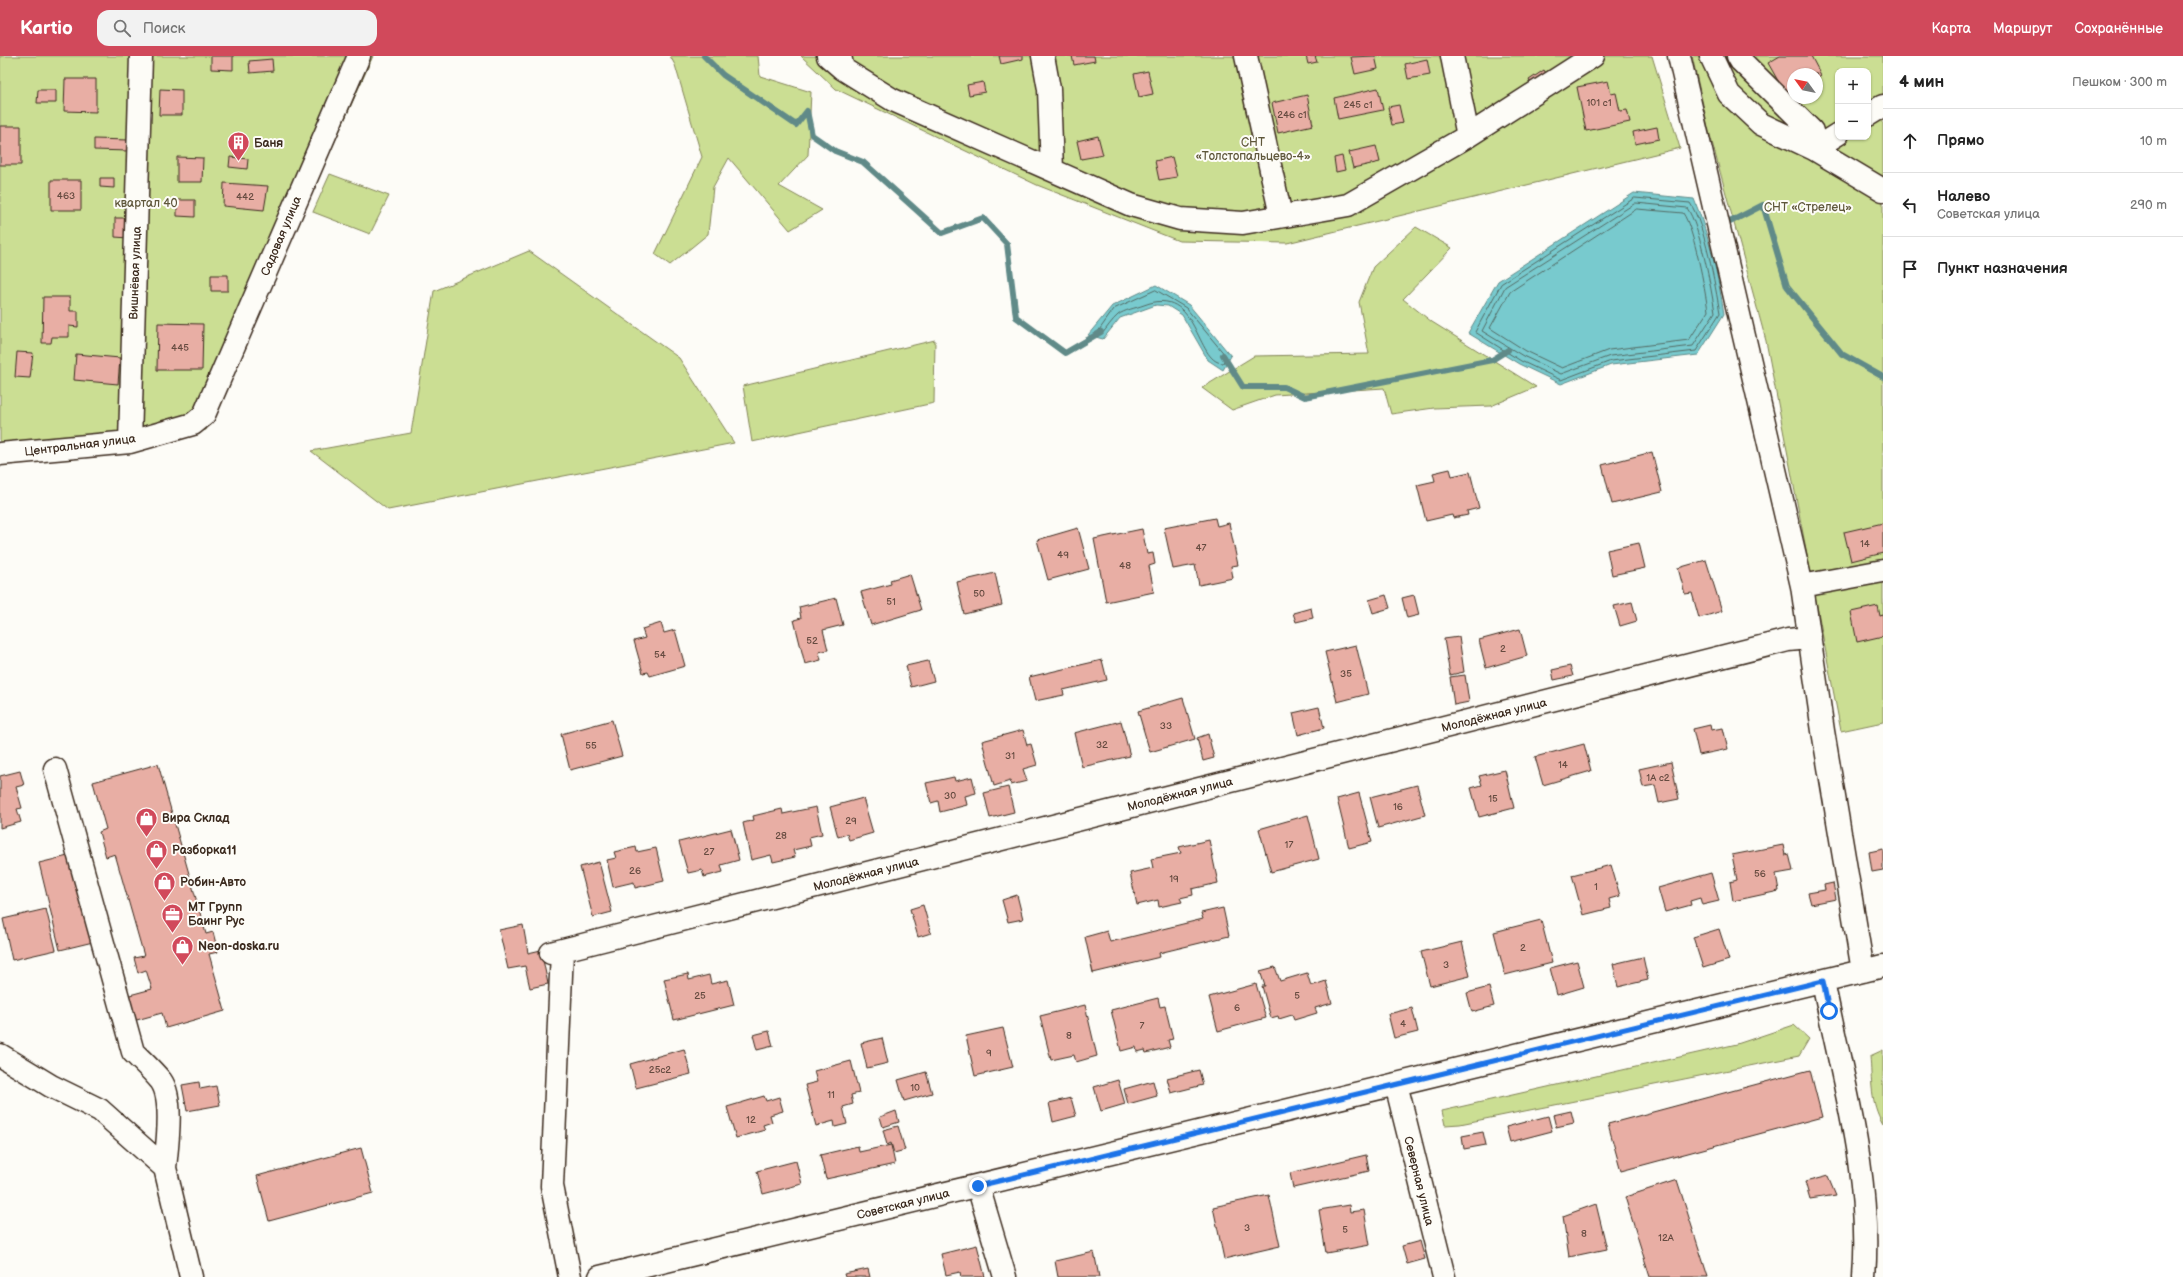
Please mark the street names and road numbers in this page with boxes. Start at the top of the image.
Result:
street label: Садовая улица [258,194,305,278]
street label: Вишнёвая улица [126,226,145,320]
street label: Центральная улица [24,431,136,460]
street label: Молодёжная улица [1440,695,1548,736]
street label: Молодёжная улица [1126,774,1234,815]
street label: Молодёжная улица [812,854,920,895]
street label: Северная улица [1400,1135,1437,1227]
street label: Советская улица [855,1186,951,1223]

